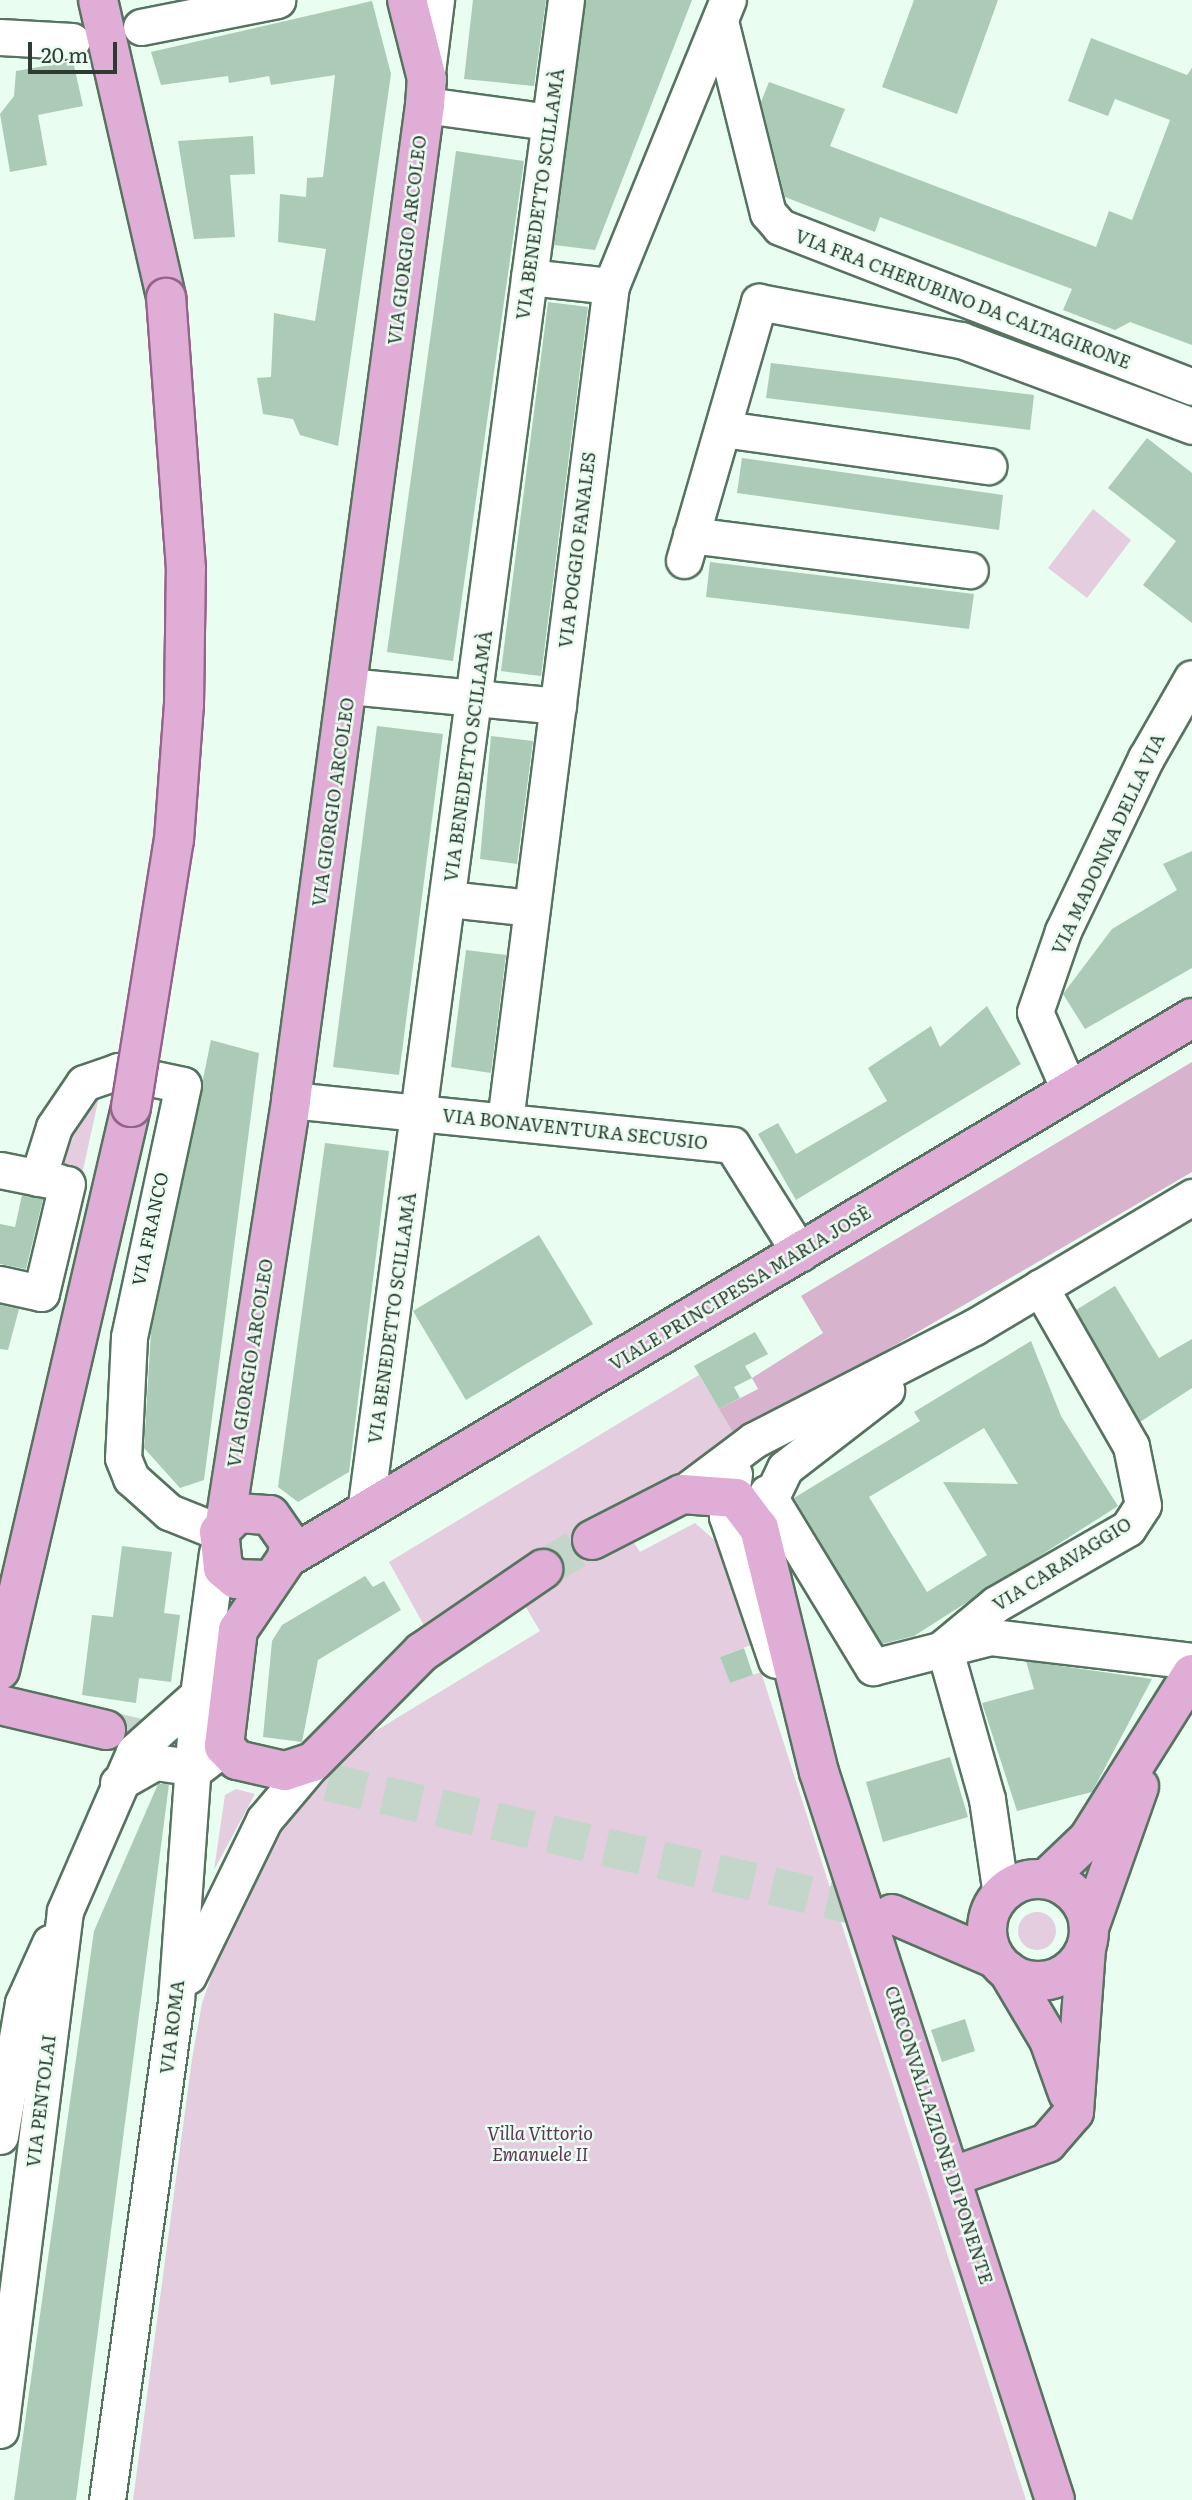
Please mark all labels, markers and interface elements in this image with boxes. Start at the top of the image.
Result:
scale bar [32,28,121,72]
text: 20 m [41,38,88,69]
street label: VIA BENEDETTO SCILLAMÀ [512,67,568,321]
street label: VIA GIORGIO ARCOLEO [383,134,431,346]
street label: VIA FRA CHERUBINO DA CALTAGIRONE [792,225,1134,373]
street label: VIA POGGIO FANALES [554,451,600,649]
street label: VIA BENEDETTO SCILLAMÀ [440,629,496,883]
street label: VIA GIORGIO ARCOLEO [308,696,358,908]
street label: VIA MADONNA DELLA VIA [1047,730,1169,958]
street label: VIA BONAVENTURA SECUSIO [441,1104,709,1154]
street label: VIA FRANCO [127,1170,173,1288]
street label: VIA BENEDETTO SCILLAMÀ [364,1191,420,1445]
street label: VIALE PRINCIPESSA MARIA JOSÈ [605,1201,875,1375]
street label: VIA GIORGIO ARCOLEO [223,1257,277,1469]
street label: VIA CARAVAGGIO [989,1513,1135,1615]
street label: VIA ROMA [156,1979,188,2075]
street label: CIRCONVALLAZIONE DI PONENTE [880,1983,998,2287]
street label: VIA PENTOLAI [22,2033,60,2169]
park label: Villa Vittorio Emanuele II [487,2123,593,2166]

